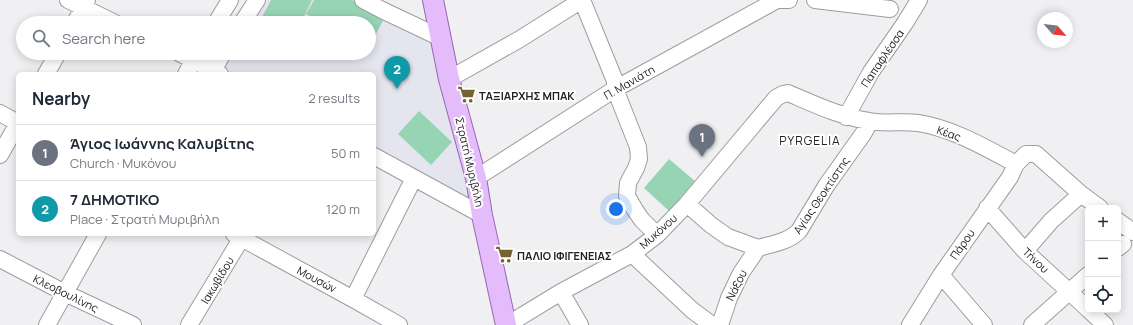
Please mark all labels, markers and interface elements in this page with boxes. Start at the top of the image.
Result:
north arrow [1037,12,1073,48]
search box [16,16,376,60]
street label: Παπαφλέσσα [857,26,907,90]
icon: search [30,27,52,49]
text: Search here [62,28,145,49]
pin: 2 [384,56,410,89]
street label: Π. Μανιάτη [601,61,657,103]
supermarket icon: ΤΑΞΙΑΡΧΗΣ ΜΠΑΚ [456,85,476,105]
text: Nearby [32,87,90,110]
place label: ΤΑΞΙΑΡΧΗΣ ΜΠΑΚ [479,88,575,103]
text: 2 results [308,89,360,107]
street label: Στρατή Μυριβήλη [452,116,488,208]
street label: Κέας [935,122,963,144]
pin: 1 [689,124,715,157]
district label: PYRGELIA [779,132,841,149]
text: Άγιος Ιωάννης Καλυβίτης [70,133,254,154]
text: 1 [42,144,48,162]
text: 50 m [331,144,360,162]
street label: Αγίας Θεοκτίστης [790,153,852,237]
text: Church · Μυκόνου [70,154,176,172]
text: 7 ΔΗΜΟΤΙΚΟ [70,189,159,210]
your location [606,199,626,219]
text: 2 [41,200,49,218]
text: 120 m [326,200,360,218]
map controls [1085,205,1121,313]
button: + [1085,205,1121,241]
text: Place · Στρατή Μυριβήλη [70,210,219,228]
street label: Μυκόνου [636,210,680,252]
street label: Πάρου [946,226,978,262]
button: − [1085,241,1121,277]
street label: Τήνου [1020,244,1052,276]
supermarket icon: ΠΑΛΙΟ ΙΦΙΓΕΝΕΙΑΣ [494,245,514,265]
place label: ΠΑΛΙΟ ΙΦΙΓΕΝΕΙΑΣ [517,248,612,263]
street label: Ιακωβίδου [197,254,237,306]
street label: Μουσών [295,262,340,296]
street label: Νάξου [722,267,750,303]
street label: Κλεοβουλίνης [31,271,101,315]
button: locate [1085,277,1121,313]

